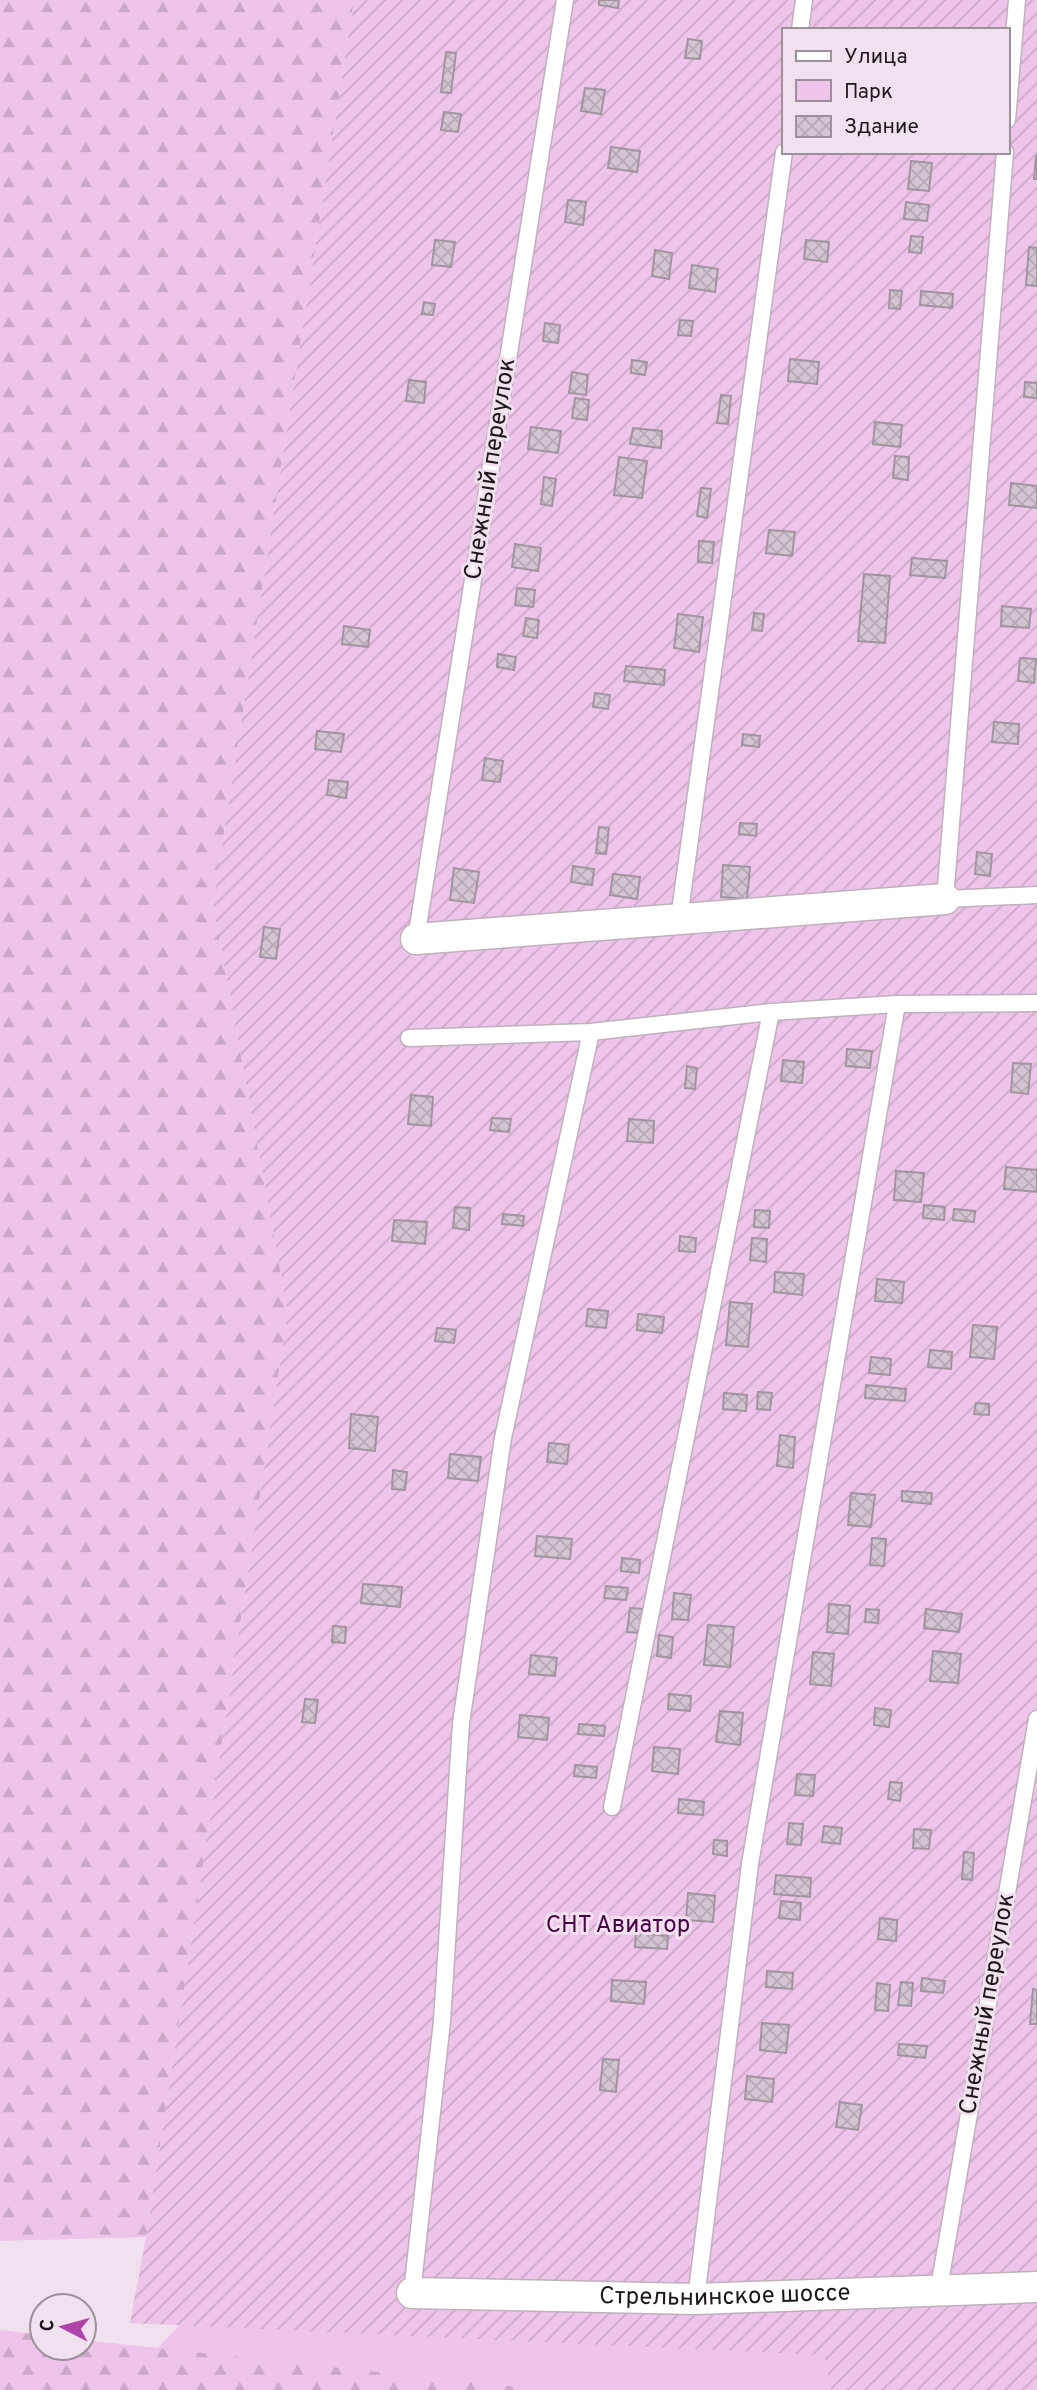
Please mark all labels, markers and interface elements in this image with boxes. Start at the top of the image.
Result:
legend [782,28,1009,154]
text: Улица [844,44,908,71]
text: Парк [844,79,893,106]
text: Здание [844,114,919,141]
street label: Снежный переулок [459,356,523,582]
street label: Снежный переулок [954,1891,1022,2117]
park label: СНТ Авиатор [546,1911,690,1941]
street label: Стрельнинское шоссе [599,2279,851,2314]
north arrow [28,2292,98,2362]
text: С [36,2318,61,2333]

